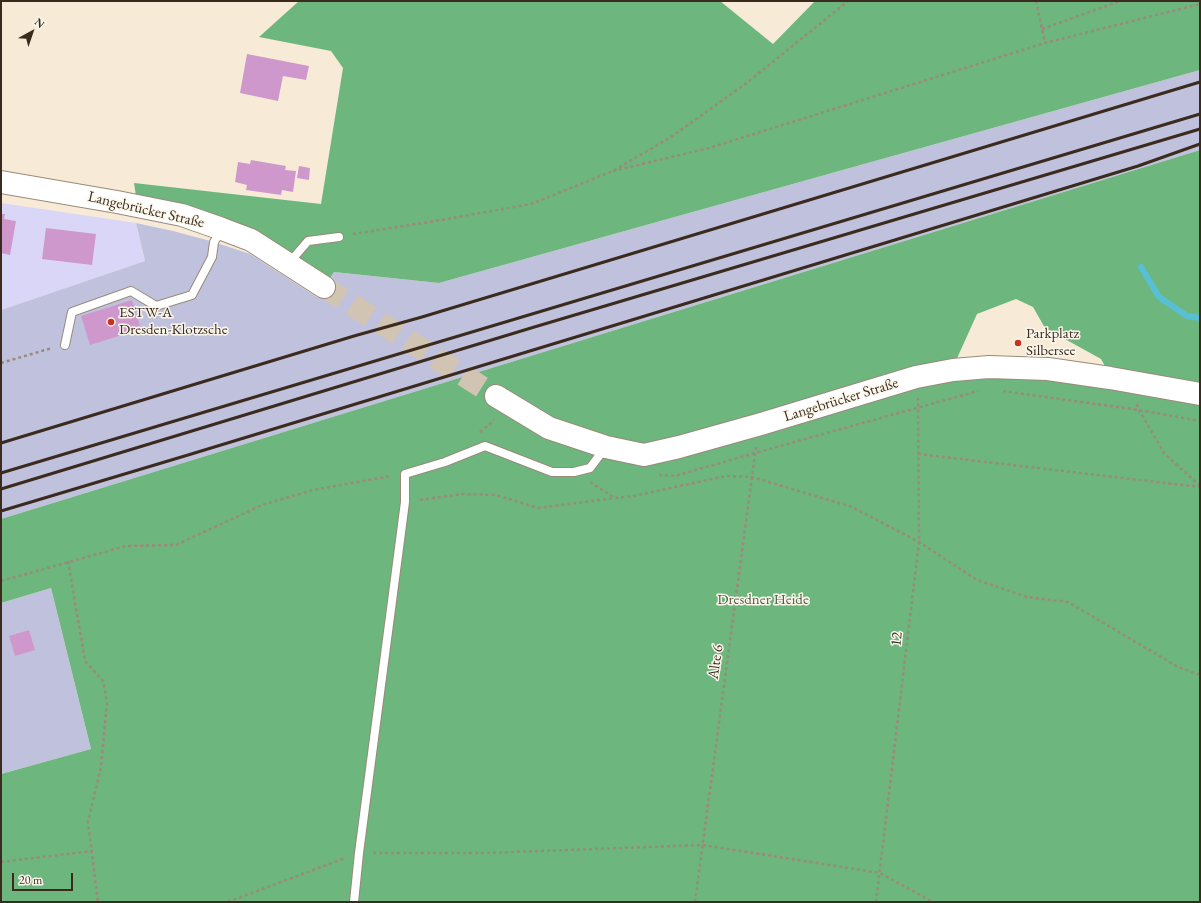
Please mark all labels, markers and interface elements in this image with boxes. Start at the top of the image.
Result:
north arrow [12,12,52,52]
text: N [32,15,48,31]
street label: Langebrücker Straße [86,188,206,232]
place label: ESTW-A Dresden-Klotzsche [119,304,228,339]
marker: ESTW-A Dresden-Klotzsche [106,317,116,327]
place label: Parkplatz Silbersee [1026,325,1079,360]
marker: Parkplatz Silbersee [1013,338,1023,348]
street label: Langebrücker Straße [782,374,900,426]
park label: Dresdner Heide [717,591,809,609]
street label: 12 [887,631,907,647]
street label: Alte 6 [705,644,727,680]
scale bar [14,865,75,891]
text: 20 m [19,872,42,888]

